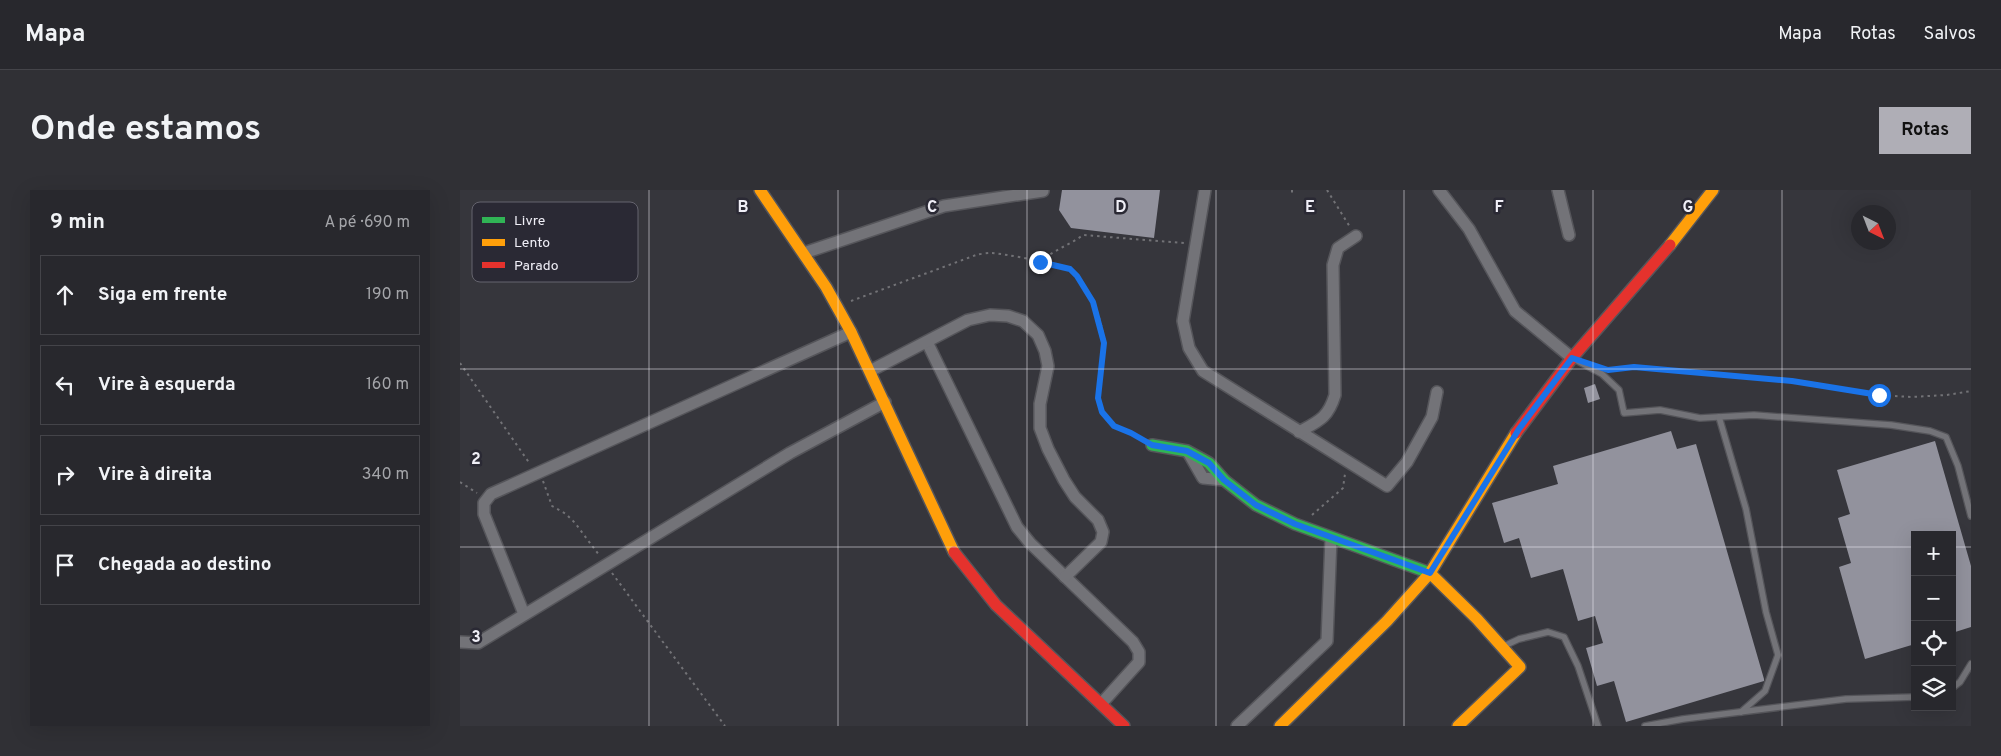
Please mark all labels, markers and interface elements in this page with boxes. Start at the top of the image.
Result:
text: Mapa [25,20,85,50]
text: Mapa [1778,23,1822,46]
text: Rotas [1850,23,1896,46]
text: Salvos [1924,23,1976,46]
button: Rotas [1879,107,1971,154]
text: Onde estamos [30,108,261,152]
text: B [737,198,749,218]
text: C [927,198,937,218]
text: D [1115,198,1127,218]
text: E [1305,198,1315,218]
text: F [1494,198,1504,218]
text: G [1683,198,1693,218]
legend [472,202,638,282]
north arrow [1851,205,1896,250]
text: 9 min [50,209,105,236]
text: A pé · 690 m [325,213,410,233]
text: Livre [514,213,545,230]
text: Lento [514,235,550,252]
route end [1029,251,1052,274]
text: Parado [514,258,559,275]
icon: ahead [51,281,79,309]
text: Siga em frente [98,283,227,307]
text: 190 m [366,285,409,305]
icon: left [51,371,79,399]
text: Vire à esquerda [98,373,236,397]
text: 160 m [366,375,409,395]
route start [1868,384,1891,407]
text: 2 [471,450,481,470]
icon: right [51,461,79,489]
text: Vire à direita [98,463,212,487]
text: 340 m [362,465,409,485]
map controls [1911,531,1956,711]
button: + [1911,531,1956,576]
icon: arrive [51,551,79,579]
text: Chegada ao destino [98,553,272,577]
button: − [1911,576,1956,621]
button: locate [1911,621,1956,666]
text: 3 [471,628,481,648]
button: layers [1911,666,1956,711]

